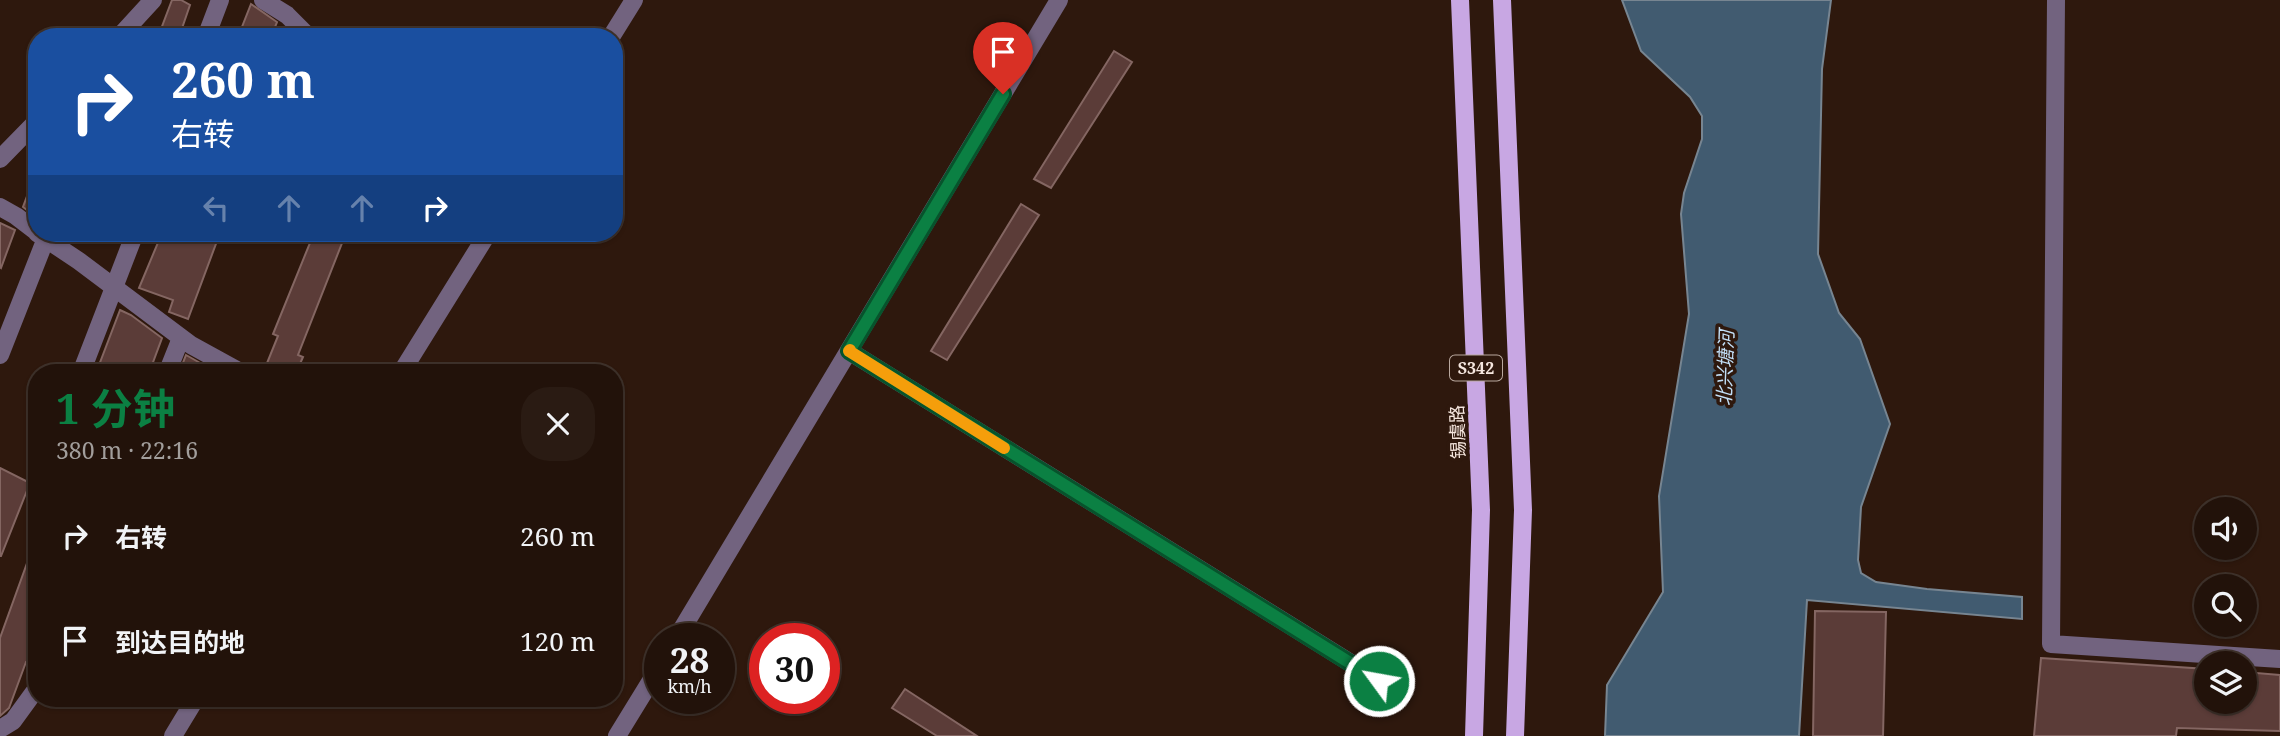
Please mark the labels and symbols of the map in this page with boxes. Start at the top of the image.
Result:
pin [973,22,1033,94]
water label: 北兴塘河 [1711,326,1739,406]
road number: S342 [1450,356,1502,380]
street label: 锡虞路 [1444,405,1470,459]
speed limit sign: 30 [749,623,840,714]
position arrow [1342,644,1416,718]

